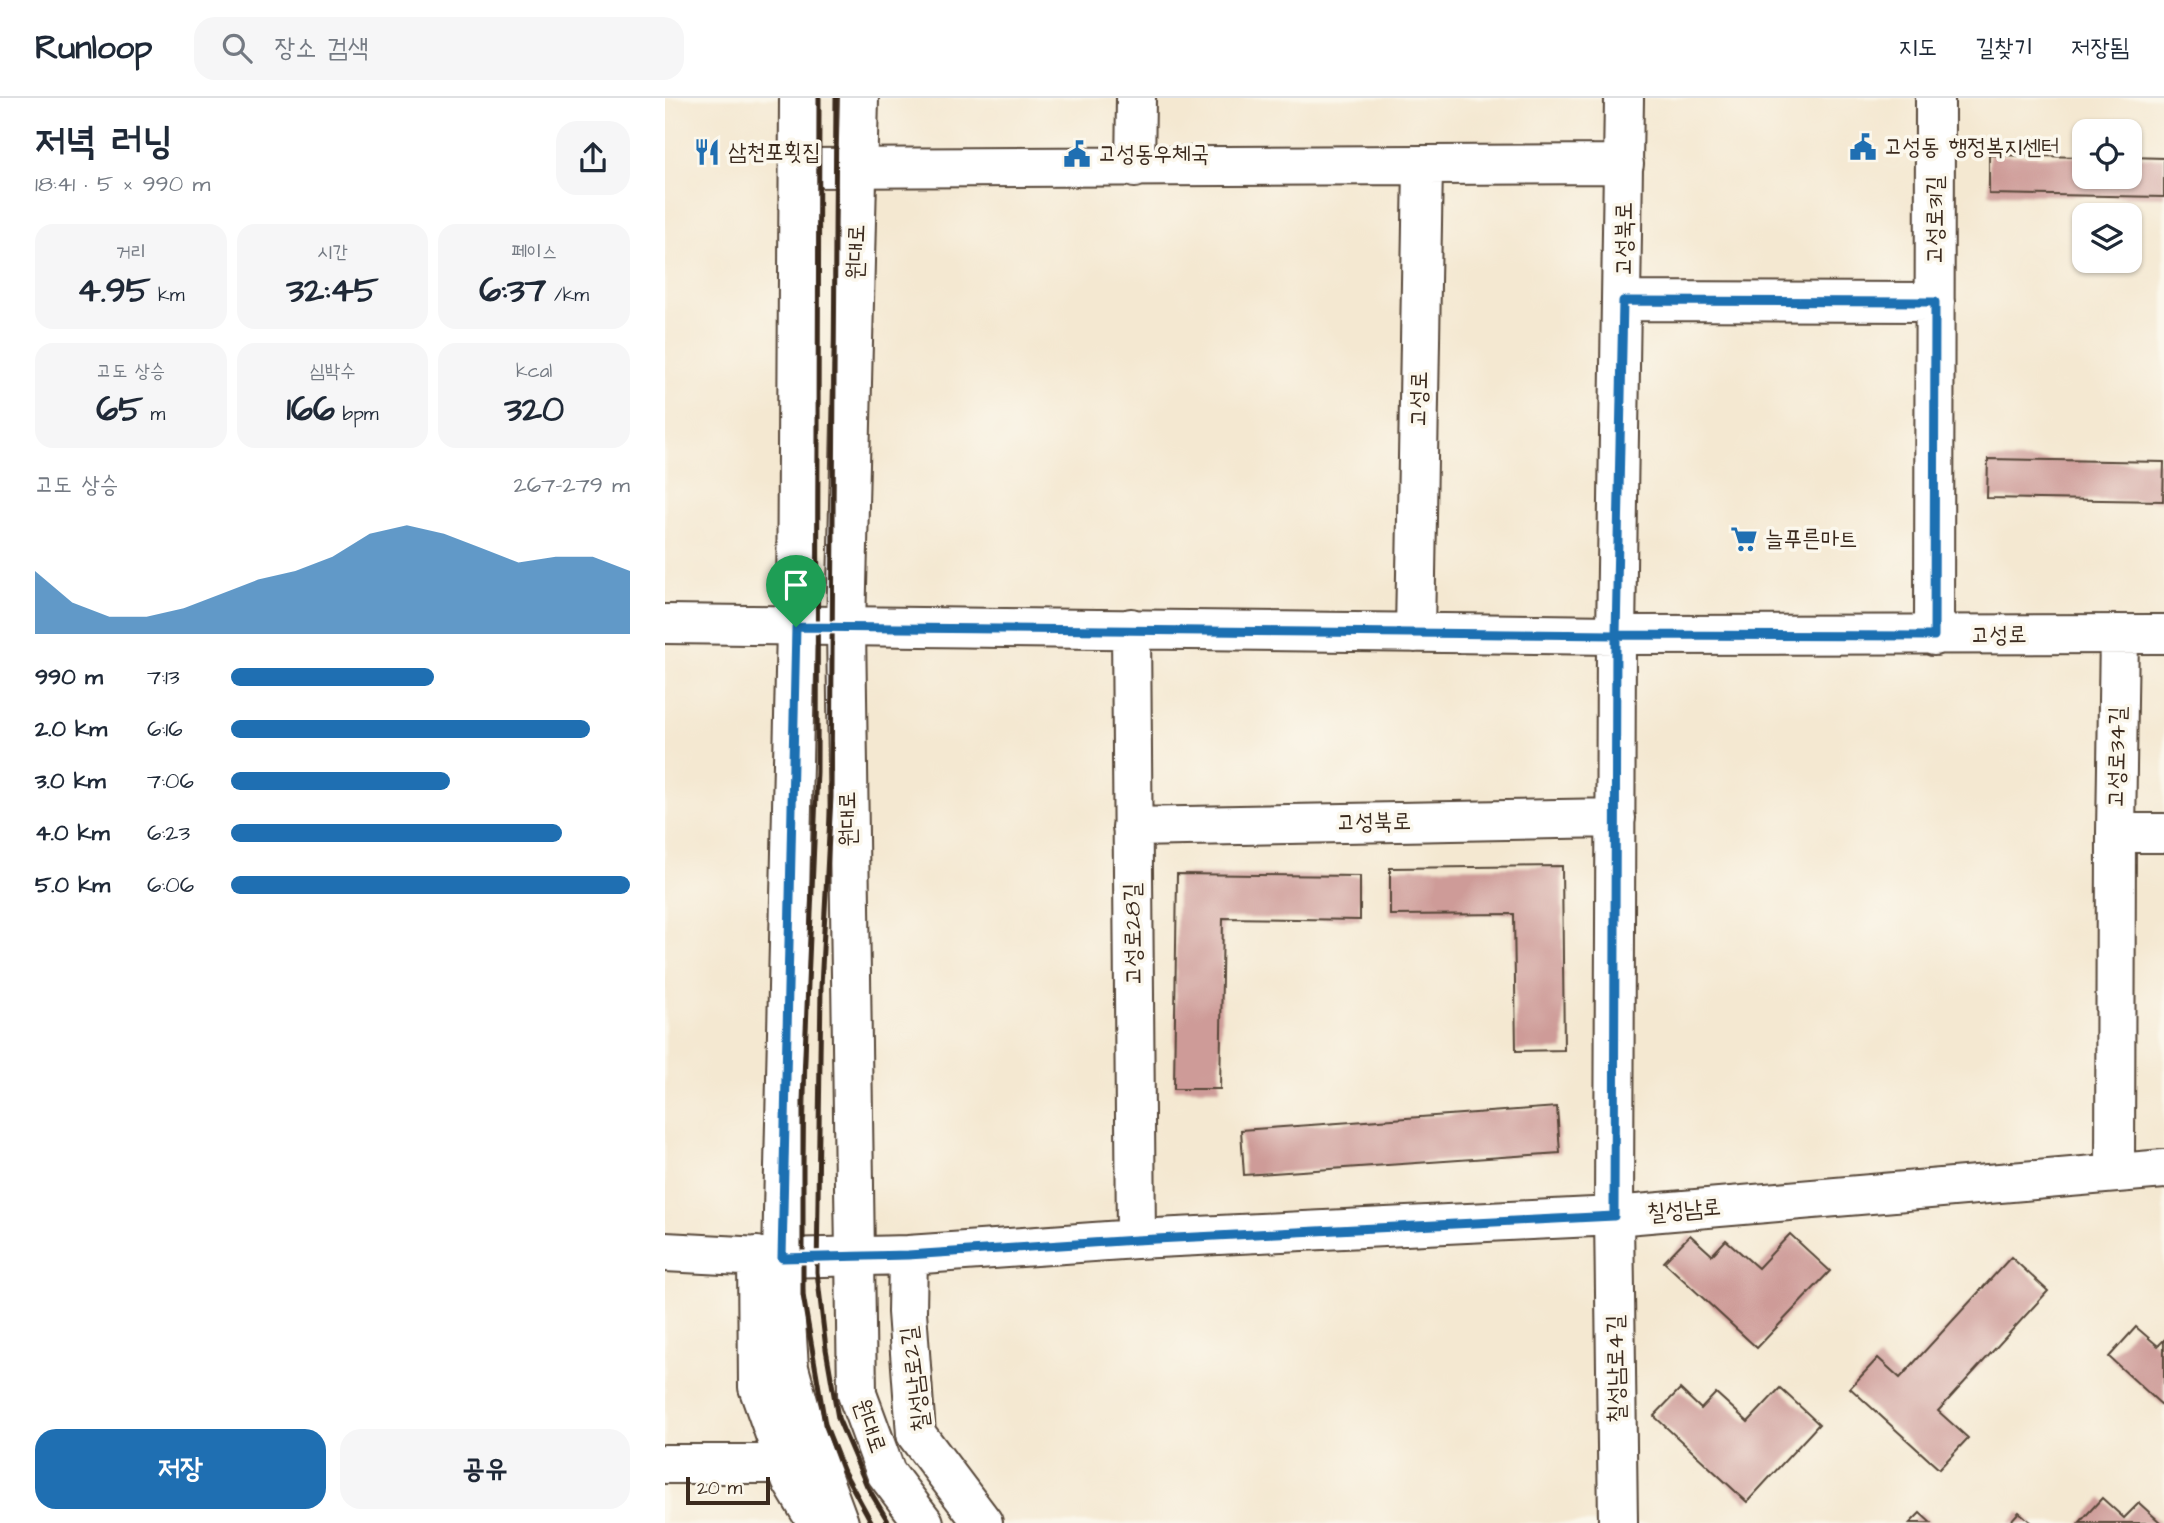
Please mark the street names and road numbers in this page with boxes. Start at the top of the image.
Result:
street label: 고성로31길 [1919,176,1951,264]
street label: 고성북로 [1608,202,1640,276]
street label: 원대로 [839,224,873,280]
street label: 고성로 [1403,371,1435,427]
street label: 고성로 [1971,619,2027,651]
street label: 고성로34길 [2100,706,2134,808]
street label: 원대로 [832,791,864,847]
street label: 고성북로 [1337,805,1411,839]
street label: 고성로28길 [1116,883,1150,985]
street label: 칠성남로 [1646,1191,1722,1229]
street label: 칠성남로4길 [1599,1315,1633,1423]
street label: 칠성남로2길 [893,1325,937,1433]
street label: 원대로 [846,1395,894,1457]

